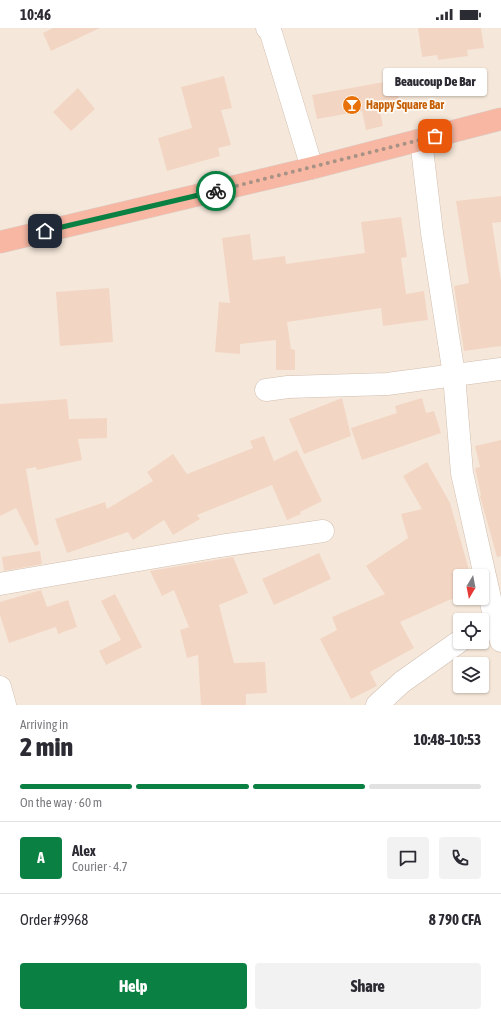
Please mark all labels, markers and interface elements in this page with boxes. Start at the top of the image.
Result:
text: 10:46 [20,6,51,23]
callout: Beaucoup De Bar [383,68,487,96]
text: Beaucoup De Bar [395,74,475,89]
bar icon: Happy Square Bar [341,94,363,116]
place label: Happy Square Bar [366,98,444,112]
pin [418,119,452,153]
icon: bag [424,125,446,147]
courier [196,171,236,211]
icon: bike [205,180,227,202]
pin [28,214,62,248]
icon: home [34,220,56,242]
north arrow [453,569,489,605]
map controls [453,569,489,693]
button: locate [453,613,489,649]
button: layers [453,657,489,693]
text: Arriving in [20,717,68,732]
text: 10:48–10:53 [413,731,481,748]
text: 2 min [20,732,73,762]
text: On the way · 60 m [20,795,102,810]
button: chat [387,837,429,879]
button: phone [439,837,481,879]
text: Alex [72,842,96,859]
text: A [37,849,45,866]
text: Courier · 4.7 [72,859,128,874]
text: Order #9968 [20,911,88,928]
text: 8 790 CFA [429,911,481,928]
button: Help [20,963,247,1009]
button: Share [255,963,481,1009]

